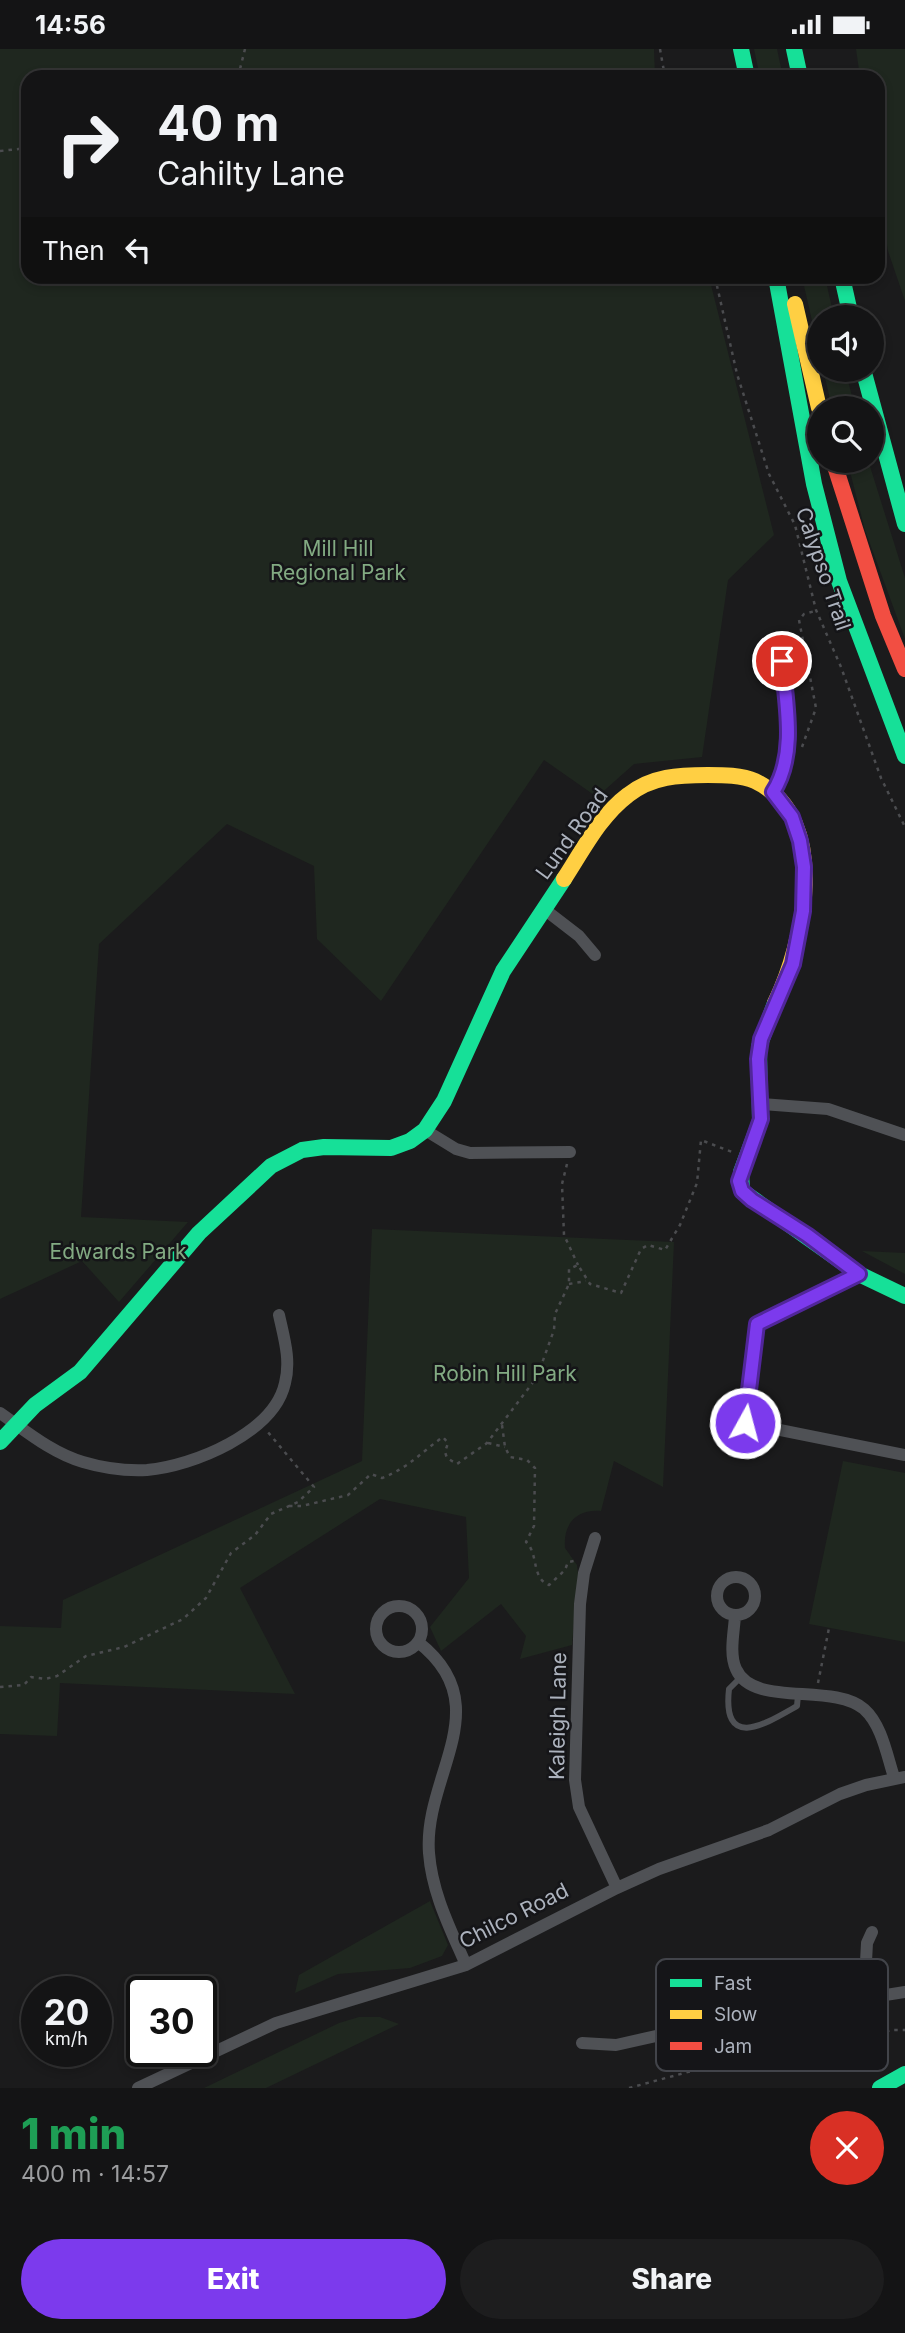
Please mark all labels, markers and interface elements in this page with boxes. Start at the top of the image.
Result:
text: 14:56 [35,9,106,40]
text: 40 m [157,94,280,153]
icon: right [42,98,133,189]
text: Cahilty Lane [157,154,345,193]
icon: left [119,231,157,269]
text: Then [42,235,105,266]
map controls [807,305,884,473]
button: sound [807,305,884,382]
button: search [807,396,884,473]
street label: Calypso Trail [791,504,856,634]
park label: Mill Hill Regional Park [270,536,407,585]
pin [752,631,812,691]
icon: arrive [763,642,801,680]
street label: Lund Road [530,783,613,884]
park label: Edwards Park [50,1239,187,1264]
park label: Robin Hill Park [433,1361,577,1386]
position arrow [708,1386,782,1460]
street label: Kaleigh Lane [544,1652,571,1780]
street label: Chilco Road [455,1877,573,1954]
legend [656,1959,888,2071]
text: Fast [714,1972,752,1995]
speed limit sign: 30 [126,1976,217,2067]
text: 20 [44,1991,89,2033]
text: Slow [714,2003,757,2026]
text: km/h [45,2028,88,2049]
text: Jam [714,2035,752,2058]
text: 1 min [21,2108,126,2159]
button: close [810,2111,884,2185]
text: 400 m · 14:57 [21,2160,169,2188]
button: Exit [21,2239,446,2319]
button: Share [460,2239,884,2319]

